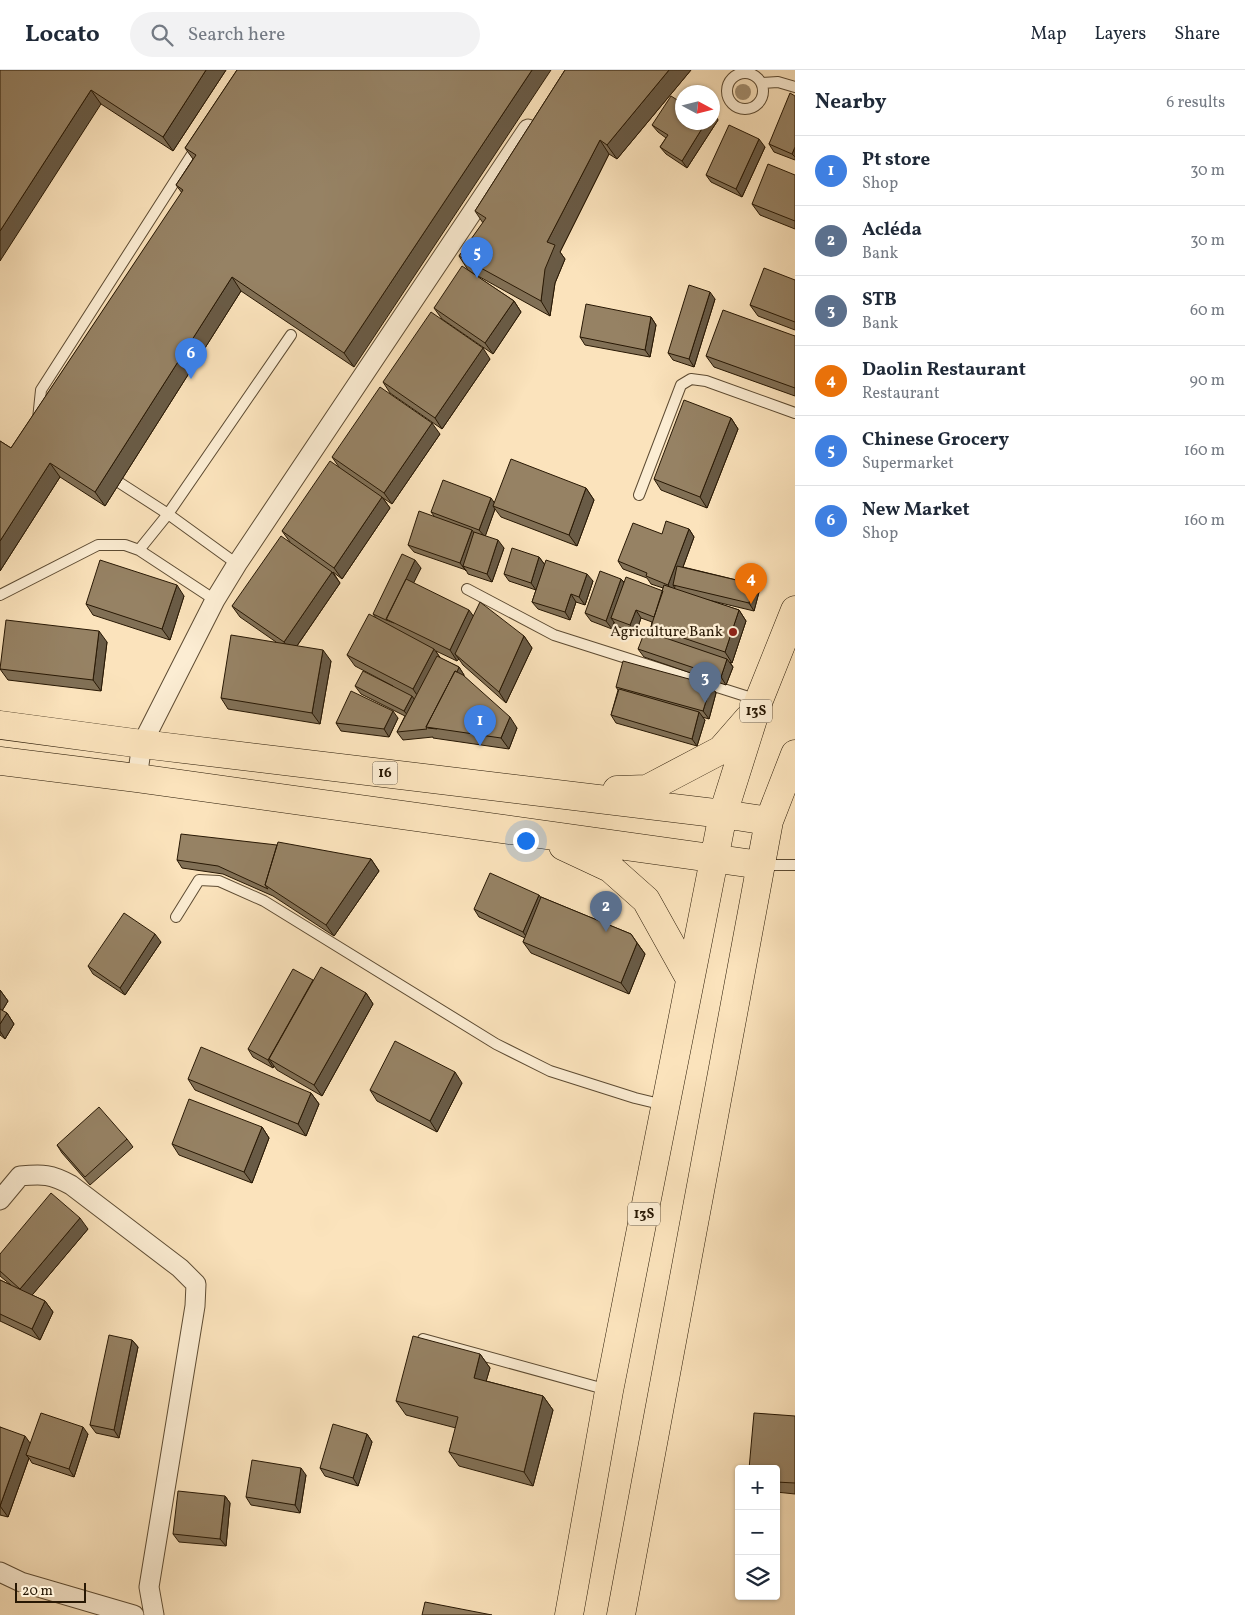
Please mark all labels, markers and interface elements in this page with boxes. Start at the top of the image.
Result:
search box [130,12,480,57]
text: Locato [25,18,100,52]
icon: search [148,21,176,49]
text: Search here [188,22,285,48]
text: Map [1030,22,1066,47]
text: Layers [1094,22,1146,47]
text: Share [1174,22,1220,47]
north arrow [675,85,720,130]
text: Nearby [815,88,886,117]
text: 6 results [1166,92,1225,114]
text: Pt store [862,147,930,173]
text: 1 [828,160,834,182]
text: 30 m [1190,160,1225,182]
text: Shop [862,173,898,195]
text: Acléda [862,217,922,243]
text: 2 [827,230,835,252]
text: 30 m [1190,230,1225,252]
pin: 5 [461,237,493,278]
text: Bank [862,243,898,265]
text: STB [862,287,897,313]
text: 3 [827,300,835,322]
text: 60 m [1190,300,1225,322]
text: Bank [862,313,898,335]
pin: 6 [175,338,207,379]
text: Daolin Restaurant [862,357,1026,383]
text: 4 [826,370,836,392]
text: 90 m [1189,370,1225,392]
text: Restaurant [862,383,940,405]
text: Chinese Grocery [862,427,1009,453]
text: 5 [827,440,835,462]
text: 160 m [1184,440,1225,462]
text: Supermarket [862,453,954,475]
text: New Market [862,497,970,523]
text: 6 [827,510,835,532]
text: 160 m [1184,510,1225,532]
text: Shop [862,523,898,545]
pin: 4 [735,563,767,604]
place label: Agriculture Bank [610,622,723,643]
marker: Agriculture Bank [727,626,739,638]
pin: 3 [689,662,721,703]
road number: 13S [740,700,772,722]
pin: 1 [464,705,496,746]
road number: 16 [372,761,398,784]
your location [513,828,539,854]
pin: 2 [590,891,622,932]
road number: 13S [628,1202,660,1226]
map controls [735,1465,780,1600]
button: + [735,1465,780,1510]
button: − [735,1510,780,1555]
button: layers [735,1555,780,1600]
scale bar [15,1580,86,1603]
text: 20 m [22,1582,53,1601]

